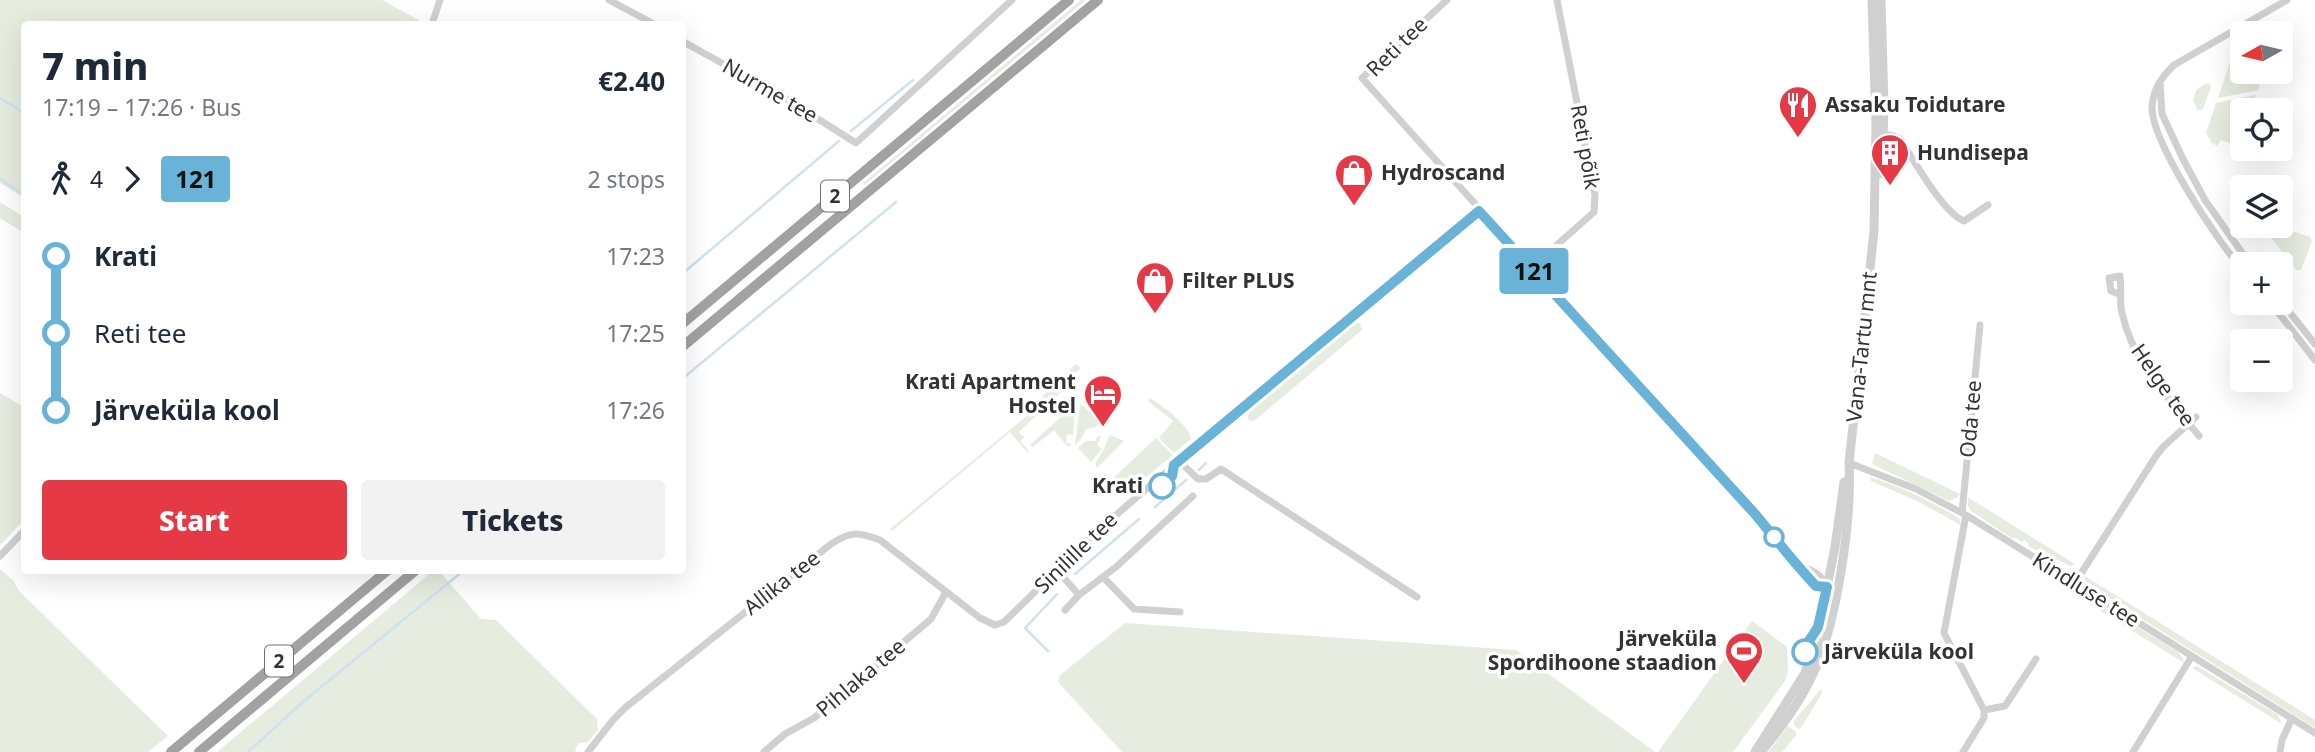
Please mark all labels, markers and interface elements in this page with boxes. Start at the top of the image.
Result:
street label: Reti tee [1360,10,1433,82]
north arrow [2230,21,2292,84]
map controls [2230,21,2293,392]
text: 7 min [42,39,148,91]
street label: Nurme tee [718,52,823,129]
text: €2.40 [598,63,665,99]
restaurant icon: Assaku Toidutare [1777,84,1819,139]
place label: Assaku Toidutare [1825,90,2006,118]
text: 17:19 – 17:26 · Bus [42,91,241,123]
button: locate [2230,98,2293,161]
street label: Reti põik [1565,102,1607,192]
building icon: Hundisepa [1869,132,1911,187]
place label: Hundisepa [1917,138,2029,166]
shop icon: Hydroscand [1333,152,1375,207]
place label: Hydroscand [1381,158,1505,186]
icon: walk [42,160,80,198]
icon: forward [113,160,151,198]
text: 121 [175,162,216,195]
text: 4 [90,163,103,195]
text: 2 stops [587,163,665,195]
button: layers [2230,175,2293,238]
road number: 2 [821,180,849,212]
text: Krati [94,238,157,274]
text: 17:23 [606,240,665,272]
line badge: 121 [1494,248,1574,294]
button: + [2230,252,2293,315]
text: 121 [1513,254,1555,287]
shop icon: Filter PLUS [1134,260,1176,315]
place label: Filter PLUS [1182,266,1295,294]
street label: Vana-Tartu mnt [1839,270,1883,424]
text: Reti tee [94,315,186,351]
text: 17:25 [606,317,665,349]
button: − [2230,329,2293,392]
street label: Helge tee [2125,338,2202,431]
place label: Krati Apartment Hostel [905,367,1076,419]
hotel icon: Krati Apartment Hostel [1082,373,1124,428]
street label: Oda tee [1953,379,1987,459]
text: Järveküla kool [94,392,280,428]
text: 17:26 [606,394,665,426]
place label: Krati [1092,471,1143,499]
marker: Krati [1149,473,1175,499]
button: Start [42,480,347,560]
button: Tickets [361,480,665,560]
street label: Sinilille tee [1028,506,1123,599]
unlabelled marker [1764,527,1784,547]
street label: Allika tee [738,544,825,621]
street label: Kindluse tee [2028,545,2145,633]
place label: Järveküla Spordihoone staadion [1488,624,1717,676]
sports icon: Järveküla Spordihoone staadion [1723,630,1765,685]
street label: Pihlaka tee [810,632,911,723]
place label: Järveküla kool [1822,637,1974,665]
marker: Järveküla kool [1792,639,1818,665]
road number: 2 [265,646,293,676]

